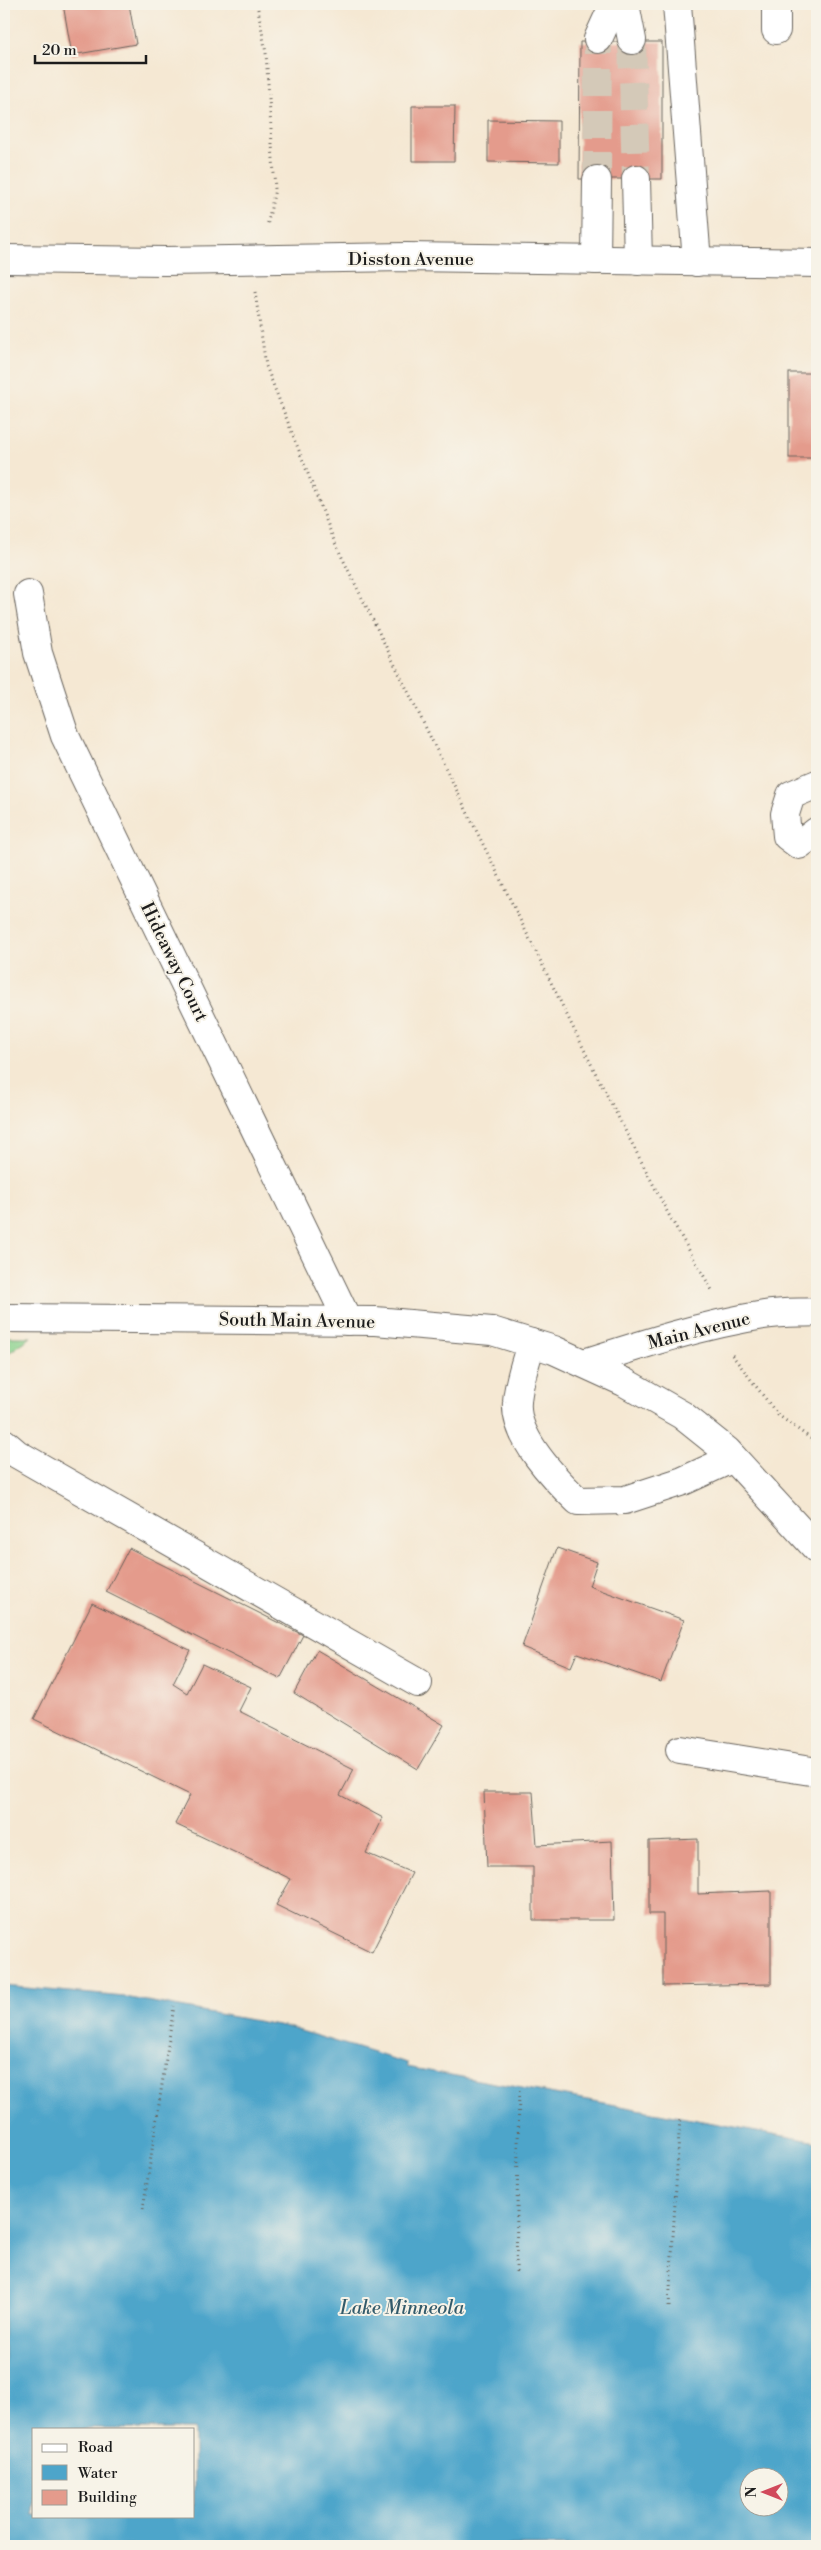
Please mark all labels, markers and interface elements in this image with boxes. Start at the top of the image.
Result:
scale bar [35,32,146,64]
text: 20 m [42,41,77,60]
street label: Disston Avenue [348,248,474,271]
street label: Hideaway Court [135,899,213,1026]
street label: Main Avenue [645,1307,753,1355]
street label: South Main Avenue [219,1308,375,1334]
water label: Lake Minneola [339,2296,464,2320]
legend [32,2428,195,2518]
text: Road [78,2438,113,2457]
text: Water [77,2464,118,2483]
north arrow [738,2468,788,2518]
text: N [743,2486,761,2498]
text: Building [77,2488,137,2507]

